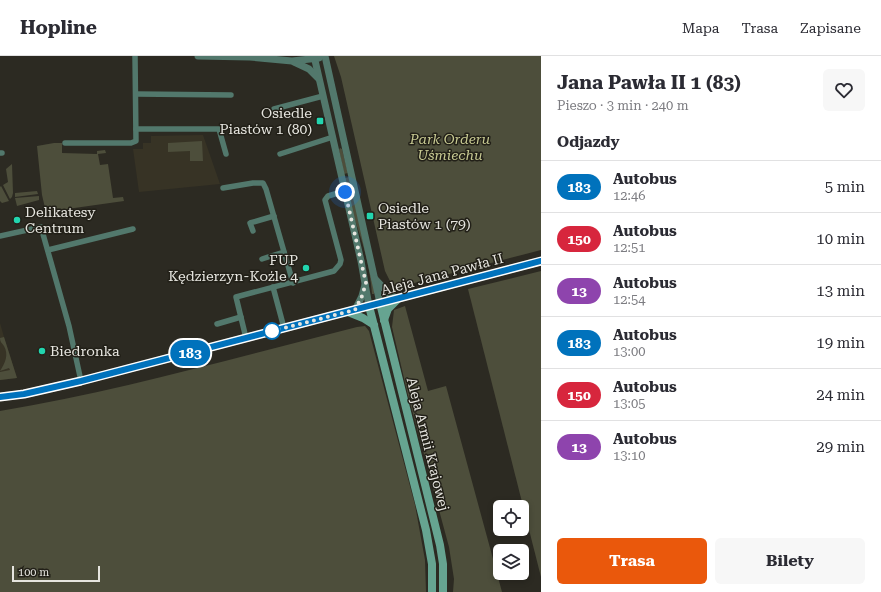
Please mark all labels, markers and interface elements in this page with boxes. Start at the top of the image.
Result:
text: Hopline [20,16,97,39]
text: Mapa [682,20,719,36]
text: Trasa [741,20,778,36]
text: Zapisane [800,20,861,36]
button: heart [823,69,865,111]
text: Jana Pawła II 1 (83) [557,71,741,94]
text: Pieszo · 3 min · 240 m [557,98,689,113]
place label: Osiedle Piastów 1 (80) [220,105,312,137]
marker: Osiedle Piastów 1 (80) [315,116,325,126]
park label: Park Orderu Uśmiechu [409,131,491,163]
text: Odjazdy [557,133,620,151]
text: Autobus [613,170,677,188]
text: 5 min [825,178,865,196]
text: 183 [567,179,591,195]
your location [335,182,355,202]
text: 12:46 [613,188,645,203]
place label: Osiedle Piastów 1 (79) [378,200,470,232]
place label: Delikatesy Centrum [25,204,96,236]
marker: Osiedle Piastów 1 (79) [365,211,375,221]
marker: Delikatesy Centrum [12,215,22,225]
text: Autobus [613,222,677,240]
text: 10 min [816,230,865,248]
text: 150 [567,231,591,247]
text: 12:51 [613,240,645,255]
street label: Aleja Jana Pawła II [379,250,505,298]
place label: FUP Kędzierzyn-Koźle 4 [168,252,298,284]
marker: FUP Kędzierzyn-Koźle 4 [301,263,311,273]
text: Autobus [613,274,677,292]
text: 13 min [816,282,865,300]
text: 13 [571,283,587,299]
text: 12:54 [613,292,645,307]
unlabelled marker [263,322,281,340]
text: Autobus [613,326,677,344]
text: 19 min [816,334,865,352]
text: 183 [567,335,591,351]
line badge: 183 [167,340,213,366]
place label: Biedronka [50,343,120,359]
text: 13:00 [613,344,645,359]
text: 183 [178,345,202,361]
marker: Biedronka [37,346,47,356]
street label: Aleja Armii Krajowej [404,376,452,512]
text: Autobus [613,378,677,396]
text: 24 min [816,386,865,404]
text: 150 [567,387,591,403]
text: 13:05 [613,396,645,411]
text: Autobus [613,430,677,448]
text: 29 min [816,438,865,456]
text: 13 [571,439,587,455]
text: 13:10 [613,448,645,463]
map controls [493,500,529,580]
button: locate [493,500,529,536]
button: Trasa [557,538,707,584]
button: Bilety [715,538,865,584]
button: layers [493,544,529,580]
scale bar [12,564,100,583]
text: 100 m [18,566,49,579]

